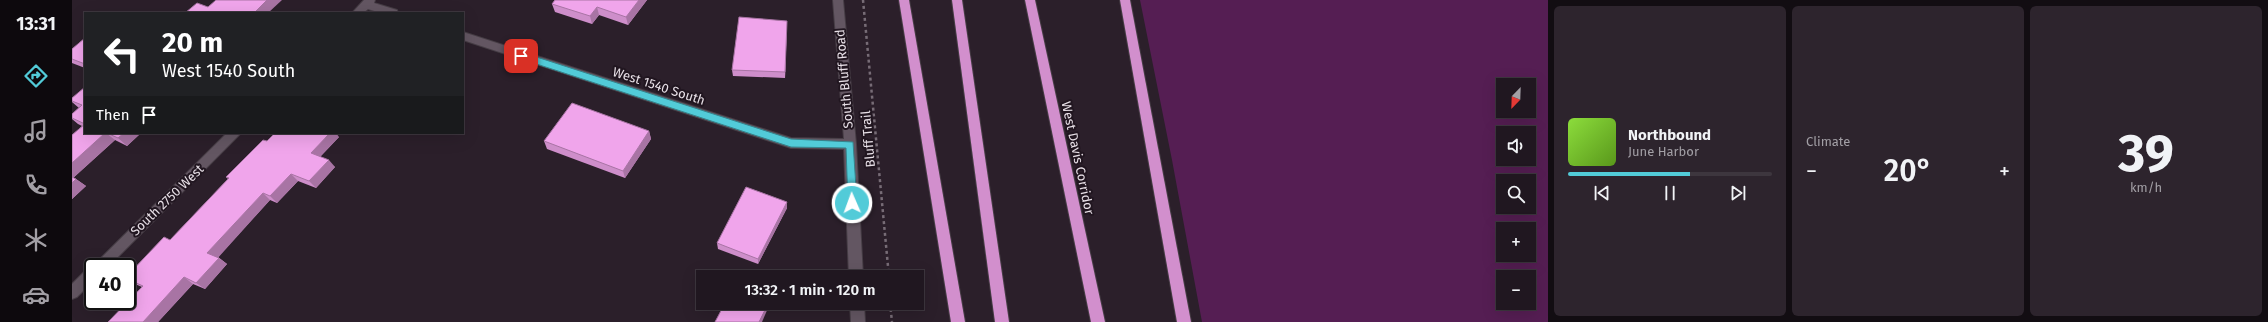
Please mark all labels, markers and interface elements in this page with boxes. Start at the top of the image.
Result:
text: 13:31 [16,13,56,35]
text: 20 m [162,26,223,59]
icon: left [96,28,148,80]
street label: South Bluff Road [832,29,856,129]
pin [504,39,538,73]
icon: arrive [510,45,532,67]
text: West 1540 South [162,60,295,82]
icon: directions [22,62,50,90]
street label: West 1540 South [611,64,707,108]
north arrow [1496,78,1536,118]
map controls [1496,78,1536,310]
street label: West Davis Corridor [1059,100,1097,216]
icon: arrive [138,104,160,126]
text: Then [96,106,130,124]
street label: Bluff Trail [858,110,878,168]
icon: music [22,117,50,145]
text: 39 [2118,122,2174,185]
button: sound [1496,126,1536,166]
text: Northbound [1628,126,1711,144]
text: Climate [1806,134,1850,149]
text: June Harbor [1628,144,1699,159]
text: 20° [1884,153,1932,189]
text: − [1806,158,1817,185]
text: + [1999,158,2010,185]
street label: South 2750 West [127,161,207,239]
icon: phone [22,171,50,199]
button: search [1496,174,1536,214]
text: km/h [2130,180,2162,195]
position arrow [831,182,873,224]
icon: previous [1591,182,1613,204]
icon: pause [1659,182,1681,204]
icon: next [1727,182,1749,204]
button: + [1496,222,1536,262]
icon: climate [22,226,50,254]
speed limit sign: 40 [84,258,136,310]
button: − [1496,270,1536,310]
icon: car [22,281,50,309]
text: 13:32 · 1 min · 120 m [744,281,876,299]

